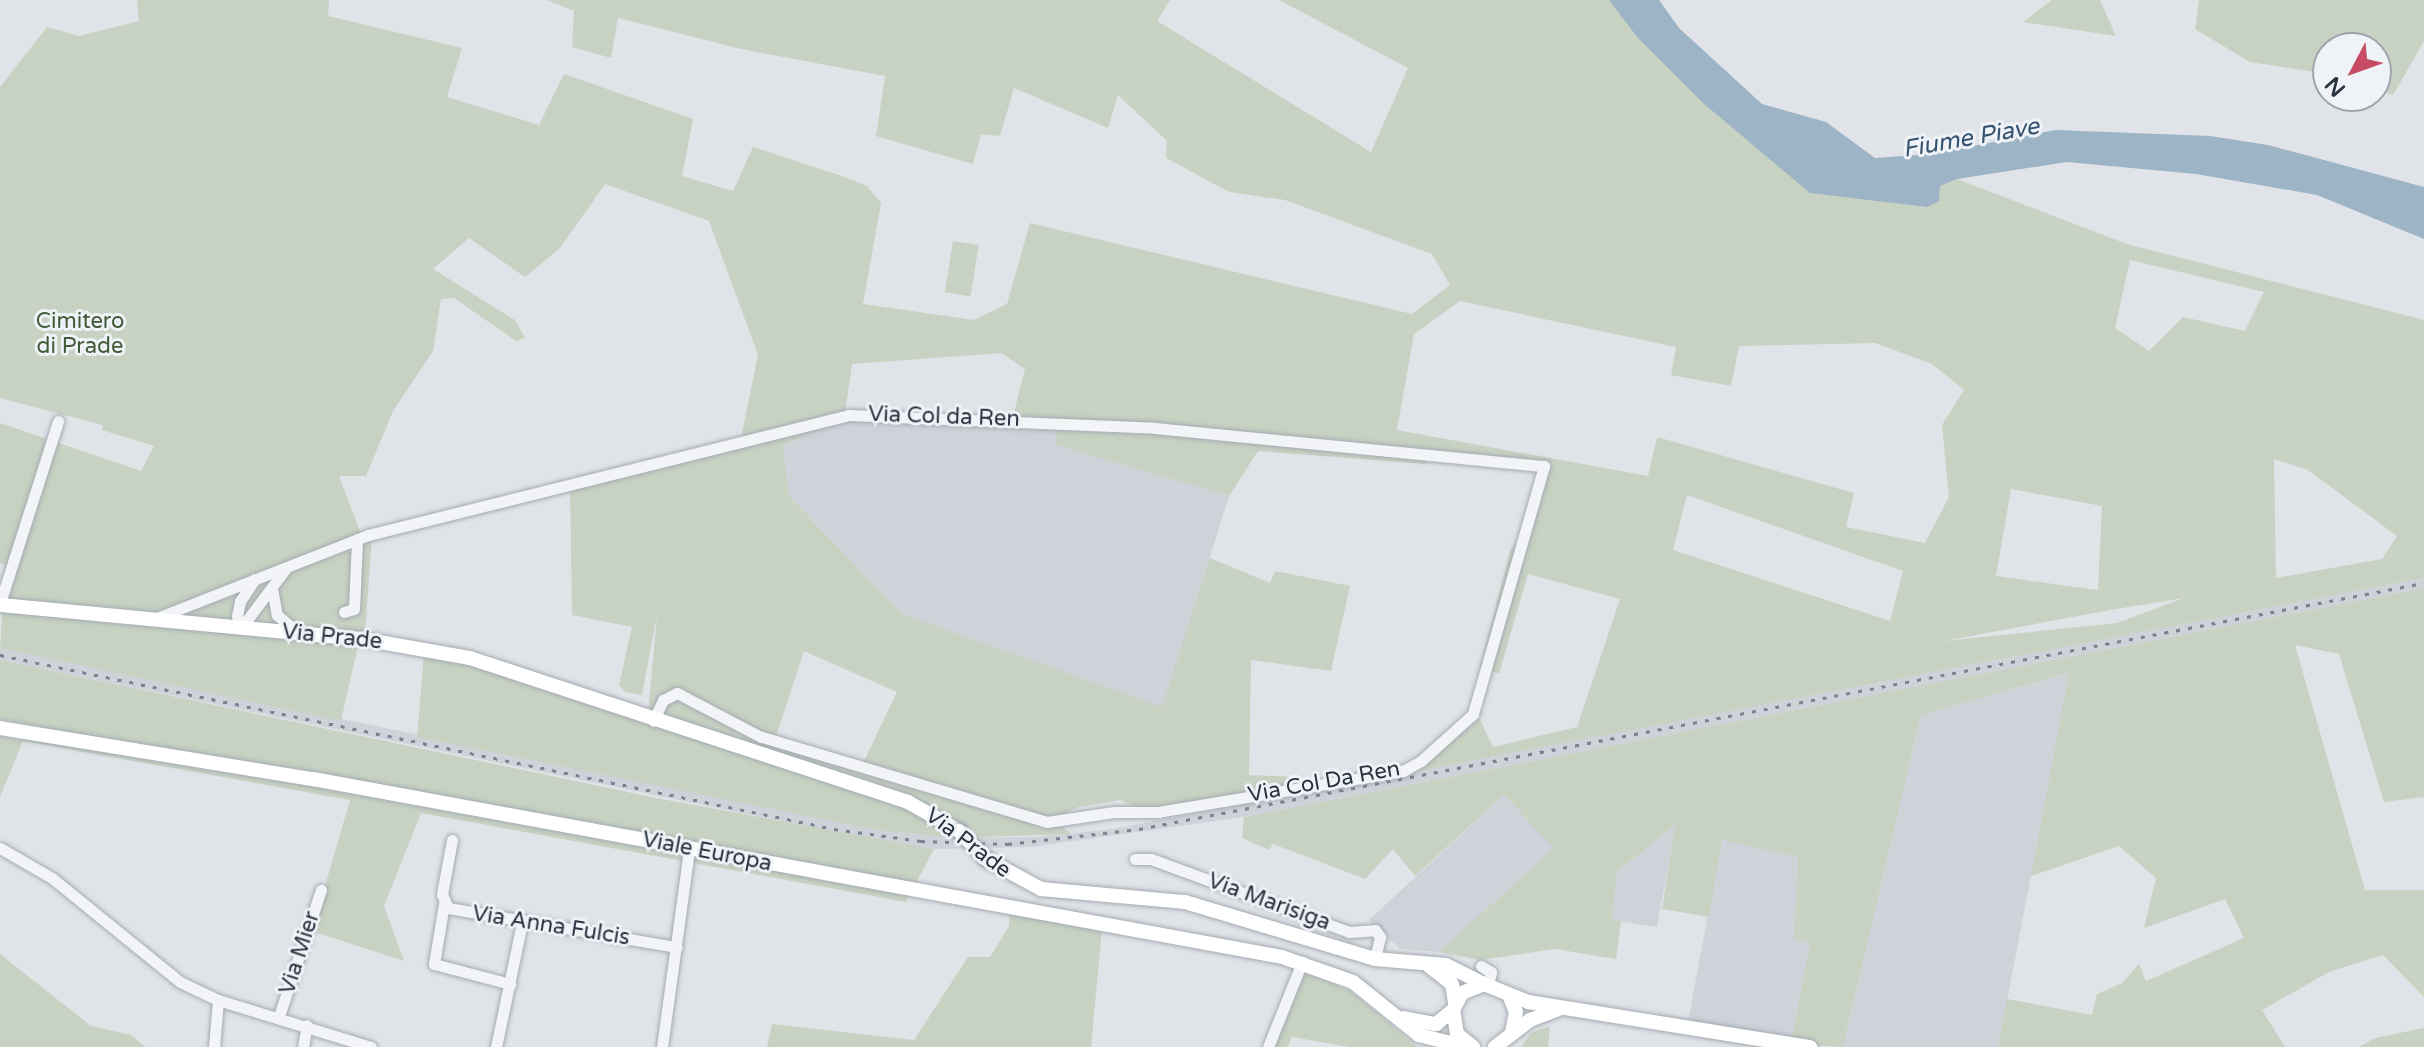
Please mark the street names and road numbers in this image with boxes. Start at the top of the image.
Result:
street label: Via Col da Ren [868,401,1020,433]
street label: Via Prade [281,619,383,655]
street label: Via Col Da Ren [1246,756,1402,808]
street label: Via Prade [920,802,1016,884]
street label: Viale Europa [640,827,774,877]
street label: Via Marisiga [1204,868,1334,936]
street label: Via Anna Fulcis [470,901,632,951]
street label: Via Mier [274,908,326,998]

